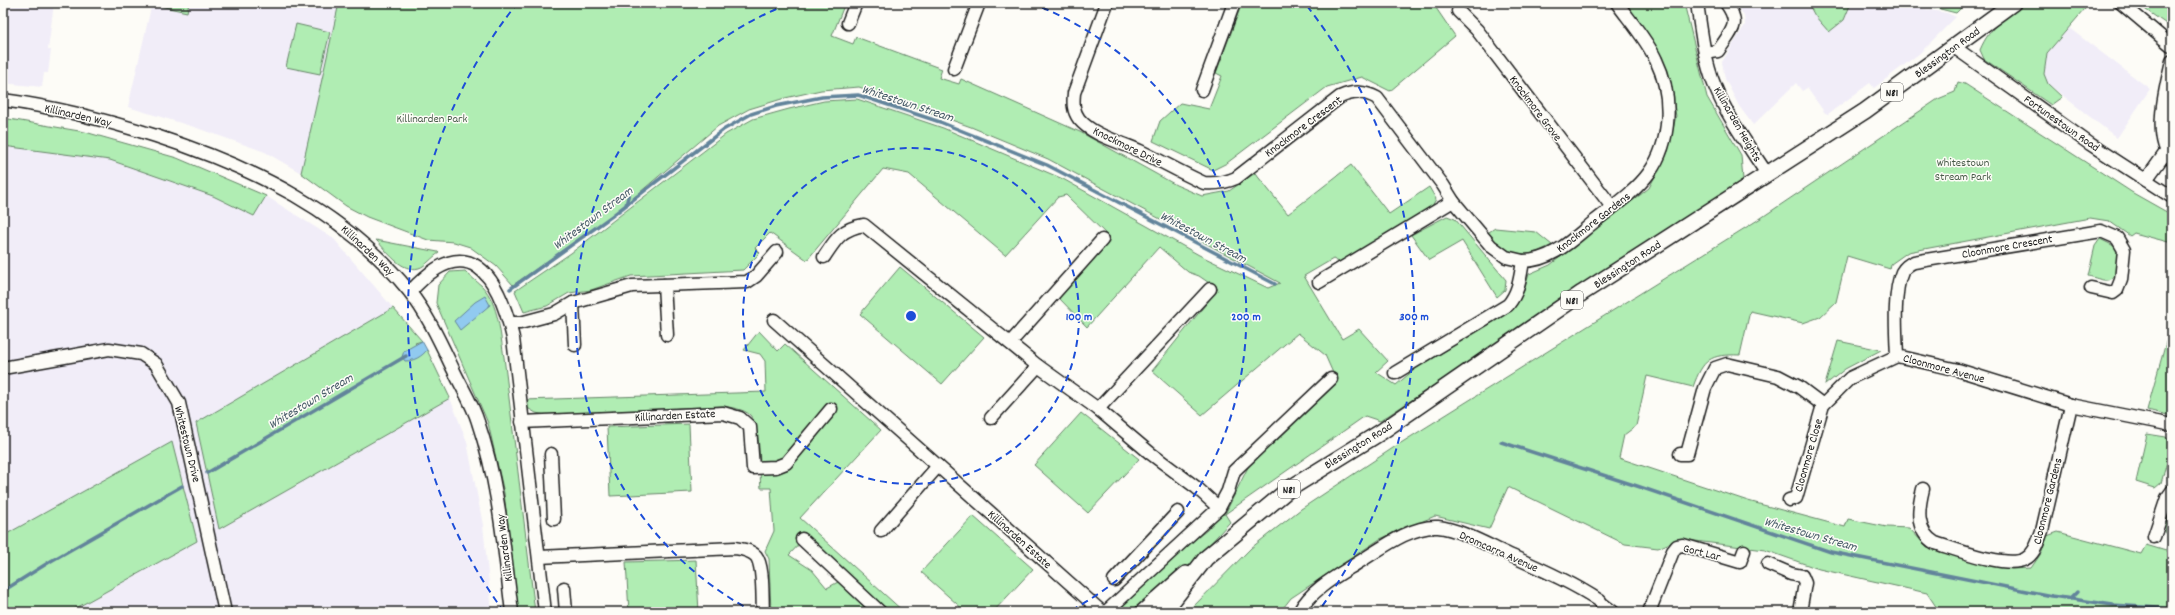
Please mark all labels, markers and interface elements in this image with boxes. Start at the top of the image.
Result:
street label: Blessington Road [1912,24,1984,83]
street label: Knockmore Grove [1504,72,1565,145]
water label: Whitestown Stream [859,81,957,129]
road number: N81 [1881,83,1903,101]
street label: Killinarden Heights [1708,84,1765,166]
street label: Knockmore Crescent [1262,92,1347,162]
street label: Fortunestown Road [2020,92,2102,157]
street label: Killinarden Way [43,101,114,133]
park label: Killinarden Park [397,111,468,128]
street label: Knockmore Drive [1090,123,1165,172]
park label: Whitestown Stream Park [1935,155,1991,186]
water label: Whitestown Stream [550,182,638,255]
street label: Knockmore Gardens [1553,189,1635,258]
water label: Whitestown Stream [1156,207,1251,270]
street label: Killinarden Way [336,222,398,281]
street label: Cloonmore Crescent [1961,231,2055,264]
street label: Blessington Road [1591,237,1665,293]
road number: N81 [1561,291,1583,309]
centre of rings [904,309,918,323]
text: 100 m [1066,309,1092,326]
text: 200 m [1231,309,1261,326]
text: 300 m [1399,309,1429,326]
street label: Cloonmore Avenue [1901,350,1986,389]
water label: Whitestown Stream [265,369,358,435]
street label: Whitestown Drive [169,404,204,484]
street label: Killinarden Estate [634,406,716,427]
street label: Cloonmore Close [1791,417,1828,494]
street label: Blessington Road [1321,419,1396,474]
street label: Cloonmore Gardens [2029,456,2067,546]
road number: N81 [1278,480,1300,498]
street label: Killinarden Estate [983,507,1055,573]
street label: Killinarden Way [493,512,518,583]
water label: Whitestown Stream [1762,513,1860,558]
street label: Dromcarra Avenue [1456,527,1541,577]
street label: Gort Lar [1681,541,1723,566]

